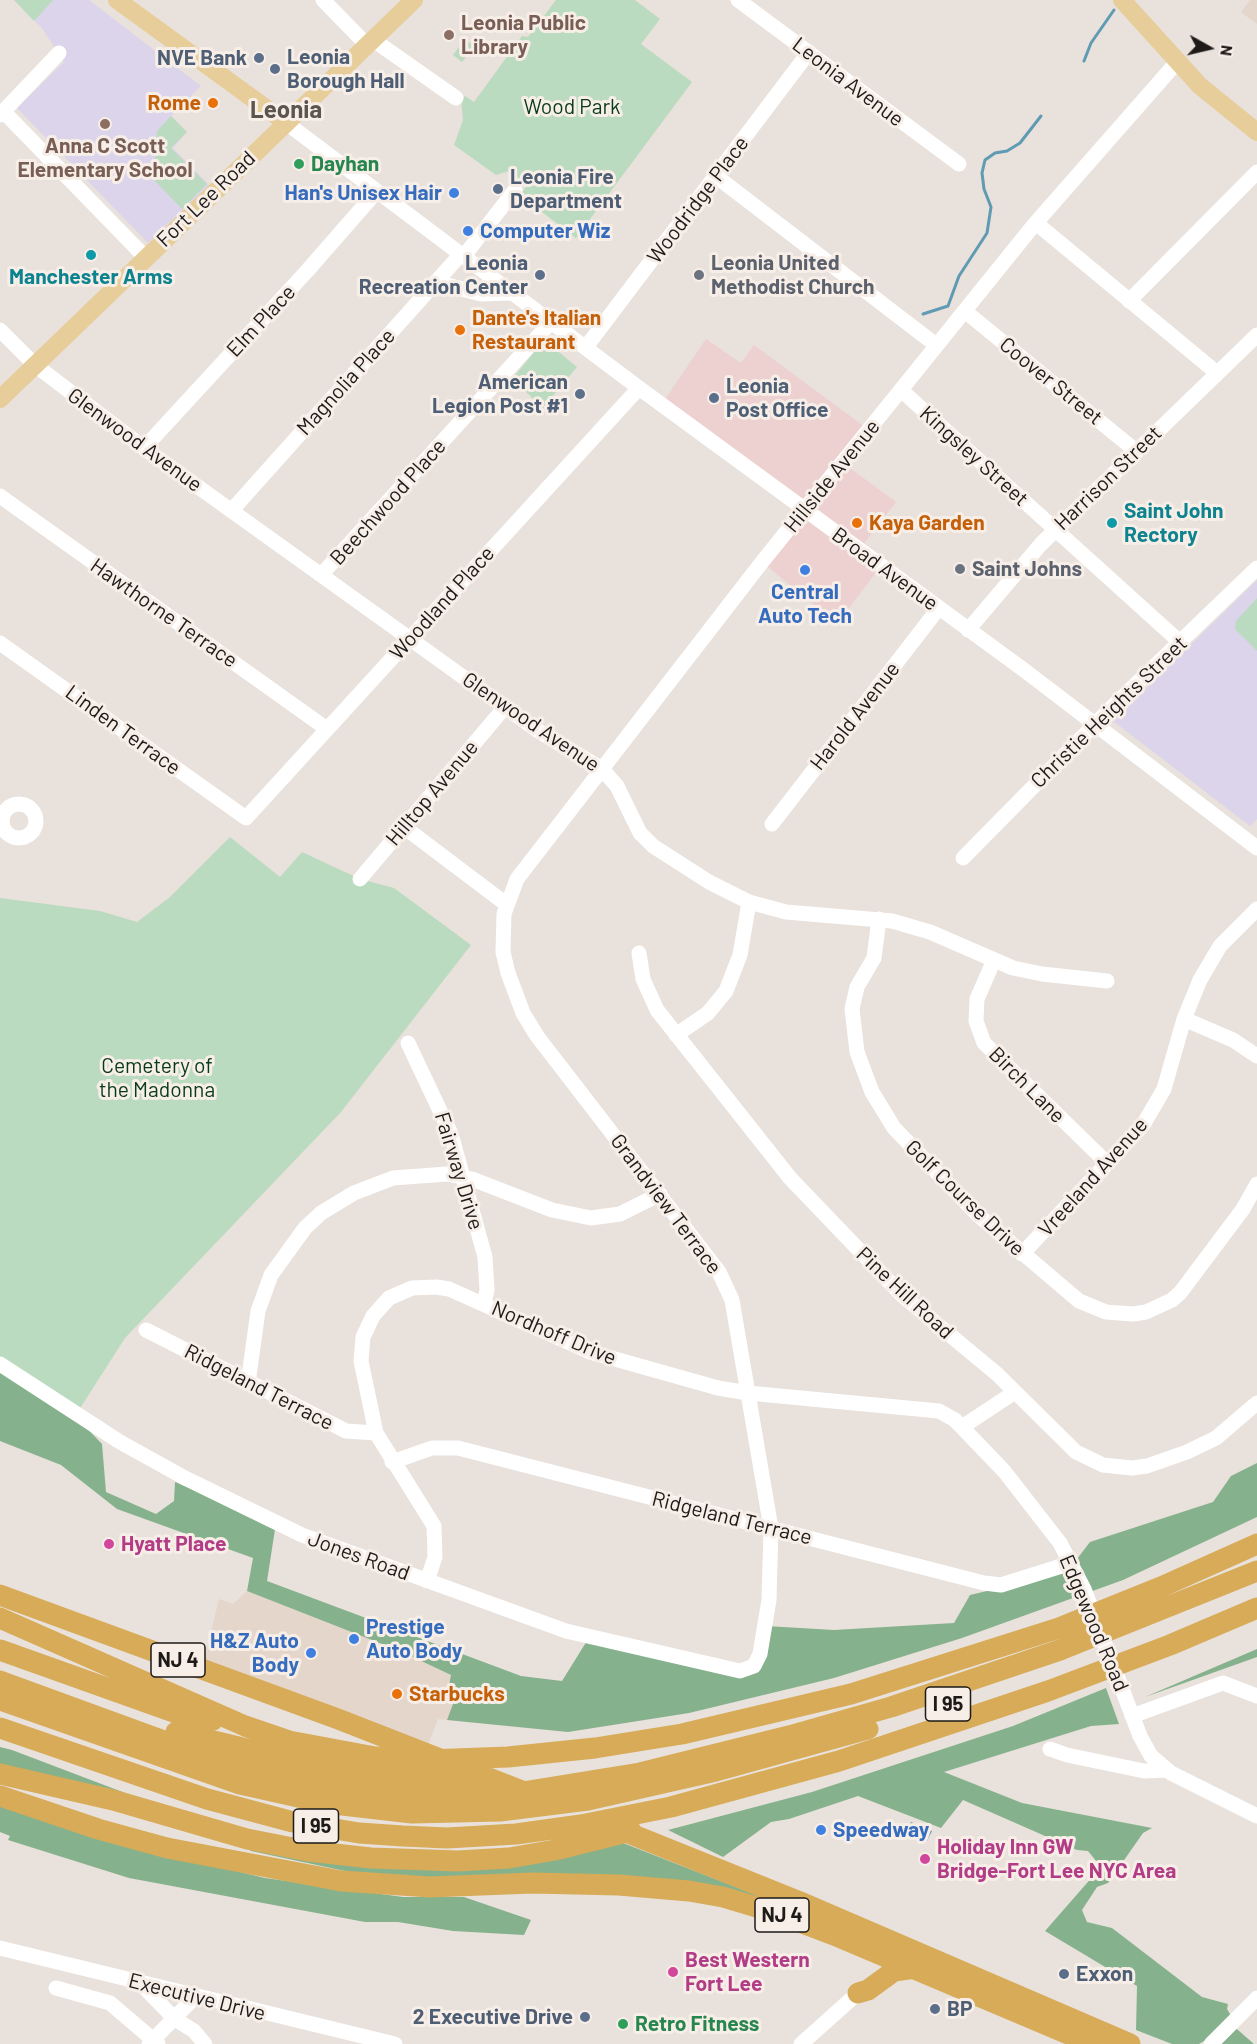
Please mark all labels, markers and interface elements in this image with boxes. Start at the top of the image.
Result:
place label: Leonia Public Library [461,10,586,60]
north arrow [1179,18,1239,78]
marker: Leonia Public Library [442,28,456,42]
street label: Leonia Avenue [787,32,909,132]
place label: Leonia Borough Hall [287,44,405,94]
text: N [1217,44,1237,57]
place label: NVE Bank [157,45,247,71]
marker: NVE Bank [252,51,266,65]
marker: Leonia Borough Hall [268,62,282,76]
place label: Rome [148,90,201,116]
park label: Wood Park [523,94,621,120]
marker: Rome [206,96,220,110]
district label: Leonia [250,96,322,124]
marker: Anna C Scott Elementary School [98,117,112,131]
street label: Woodridge Place [642,131,754,269]
place label: Anna C Scott Elementary School [17,133,193,183]
street label: Fort Lee Road [151,146,261,252]
place label: Dayhan [311,151,379,177]
marker: Dayhan [292,157,306,171]
place label: Leonia Fire Department [510,164,622,214]
place label: Han's Unisex Hair [285,180,442,206]
marker: Leonia Fire Department [491,182,505,196]
marker: Han's Unisex Hair [447,186,461,200]
place label: Computer Wiz [480,218,610,244]
marker: Computer Wiz [461,224,475,238]
marker: Manchester Arms [84,248,98,262]
place label: Leonia Recreation Center [359,250,528,300]
place label: Leonia United Methodist Church [711,250,875,300]
place label: Manchester Arms [9,264,173,290]
marker: Leonia Recreation Center [533,268,547,282]
marker: Leonia United Methodist Church [692,268,706,282]
street label: Elm Place [221,280,301,362]
place label: Dante's Italian Restaurant [472,305,601,355]
street label: Magnolia Place [292,323,400,441]
marker: Dante's Italian Restaurant [453,323,467,337]
street label: Coover Street [994,332,1108,430]
place label: American Legion Post #1 [432,369,568,419]
place label: Leonia Post Office [726,373,828,423]
street label: Glenwood Avenue [63,383,207,497]
marker: American Legion Post #1 [573,387,587,401]
marker: Leonia Post Office [707,391,721,405]
street label: Kingsley Street [914,401,1034,511]
street label: Hillside Avenue [779,415,885,537]
street label: Harrison Street [1049,420,1167,536]
street label: Beechwood Place [325,434,451,570]
place label: Saint John Rectory [1124,498,1223,548]
place label: Kaya Garden [869,510,985,536]
marker: Kaya Garden [850,516,864,530]
marker: Saint John Rectory [1105,516,1119,530]
street label: Broad Avenue [827,522,943,616]
street label: Woodland Place [384,541,500,665]
street label: Hawthorne Terrace [86,553,242,673]
place label: Saint Johns [972,556,1082,582]
marker: Saint Johns [953,562,967,576]
marker: Central Auto Tech [798,563,812,577]
place label: Central Auto Tech [758,579,852,629]
street label: Christie Heights Street [1026,631,1192,793]
street label: Harold Avenue [805,657,905,775]
street label: Glenwood Avenue [458,667,604,777]
street label: Linden Terrace [60,680,186,780]
street label: Hilltop Avenue [381,735,483,851]
street label: Birch Lane [984,1042,1070,1128]
park label: Cemetery of the Madonna [99,1053,215,1103]
street label: Fairway Drive [429,1109,489,1233]
street label: Vreeland Avenue [1033,1112,1153,1242]
street label: Grandview Terrace [605,1129,727,1279]
street label: Golf Course Drive [900,1135,1030,1261]
street label: Pine Hill Road [851,1242,959,1344]
street label: Nordhoff Drive [488,1295,620,1371]
street label: Ridgeland Terrace [180,1339,338,1435]
street label: Ridgeland Terrace [649,1486,815,1550]
street label: Jones Road [305,1526,413,1586]
place label: Hyatt Place [121,1531,227,1557]
marker: Hyatt Place [102,1537,116,1551]
street label: Edgewood Road [1054,1551,1134,1695]
place label: Prestige Auto Body [366,1614,462,1664]
place label: H&Z Auto Body [210,1628,299,1678]
marker: Prestige Auto Body [347,1632,361,1646]
road number: NJ 4 [151,1643,205,1677]
marker: H&Z Auto Body [304,1646,318,1660]
place label: Starbucks [409,1681,505,1707]
marker: Starbucks [390,1687,404,1701]
road number: I 95 [926,1687,970,1721]
road number: I 95 [294,1809,338,1843]
place label: Speedway [833,1817,929,1843]
marker: Speedway [814,1823,828,1837]
place label: Holiday Inn GW Bridge-Fort Lee NYC Area [937,1834,1176,1884]
marker: Holiday Inn GW Bridge-Fort Lee NYC Area [918,1852,932,1866]
road number: NJ 4 [755,1898,809,1932]
place label: Best Western Fort Lee [685,1947,810,1997]
place label: Exxon [1076,1961,1133,1987]
marker: Best Western Fort Lee [666,1965,680,1979]
marker: Exxon [1057,1967,1071,1981]
street label: Executive Drive [126,1968,268,2026]
place label: BP [947,1996,973,2022]
marker: BP [928,2002,942,2016]
place label: 2 Executive Drive [413,2004,573,2030]
marker: 2 Executive Drive [578,2010,592,2024]
place label: Retro Fitness [635,2011,759,2037]
marker: Retro Fitness [616,2017,630,2031]

